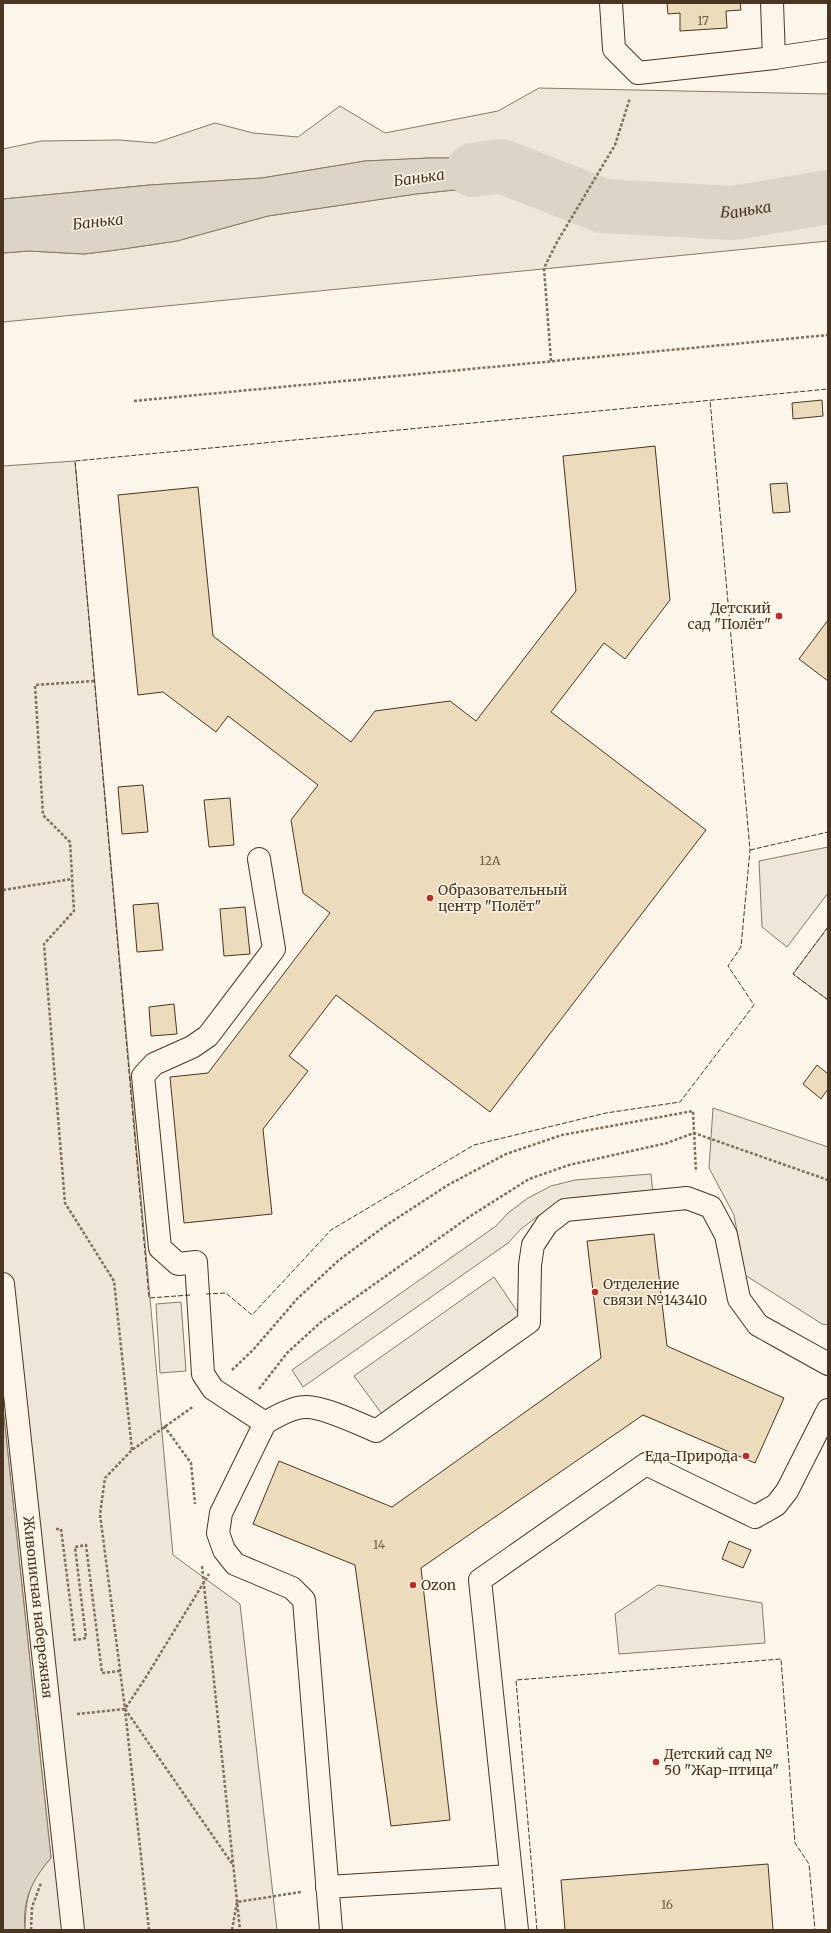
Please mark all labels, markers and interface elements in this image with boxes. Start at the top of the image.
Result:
house number: 17 [697,13,709,28]
water label: Банька [392,165,446,190]
water label: Банька [720,197,773,222]
water label: Банька [71,209,125,234]
place label: Детский сад "Полёт" [688,599,771,633]
marker: Детский сад "Полёт" [774,611,784,621]
house number: 12А [480,853,501,868]
place label: Образовательный центр "Полёт" [438,881,568,915]
marker: Образовательный центр "Полёт" [425,893,435,903]
place label: Отделение связи №143410 [603,1275,707,1309]
marker: Отделение связи №143410 [590,1287,600,1297]
place label: Еда-Природа [645,1447,738,1465]
marker: Еда-Природа [741,1451,751,1461]
street label: Живописная набережная [19,1515,57,1699]
house number: 14 [373,1537,386,1552]
place label: Ozon [421,1576,456,1594]
marker: Ozon [408,1580,418,1590]
place label: Детский сад № 50 "Жар-птица" [664,1745,779,1779]
marker: Детский сад № 50 "Жар-птица" [651,1757,661,1767]
house number: 16 [661,1897,673,1912]

